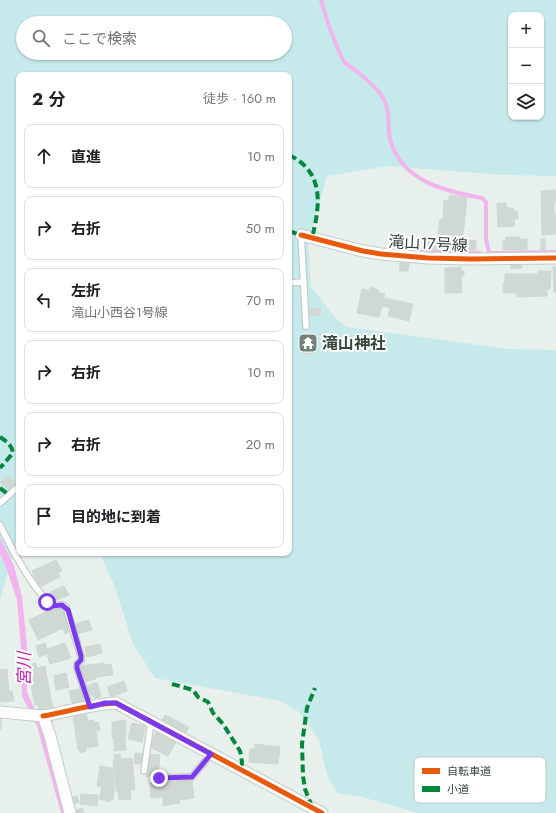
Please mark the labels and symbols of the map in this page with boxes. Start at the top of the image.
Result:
street label: 滝山17号線 [388,230,468,257]
temple icon: 滝山神社 [297,332,319,354]
place label: 滝山神社 [322,332,386,355]
route start [38,593,56,611]
water label: 宮川 [12,650,36,686]
legend [414,757,546,803]
text: 自転車道 [447,763,491,779]
route end [150,769,168,787]
text: 小道 [447,781,469,797]

